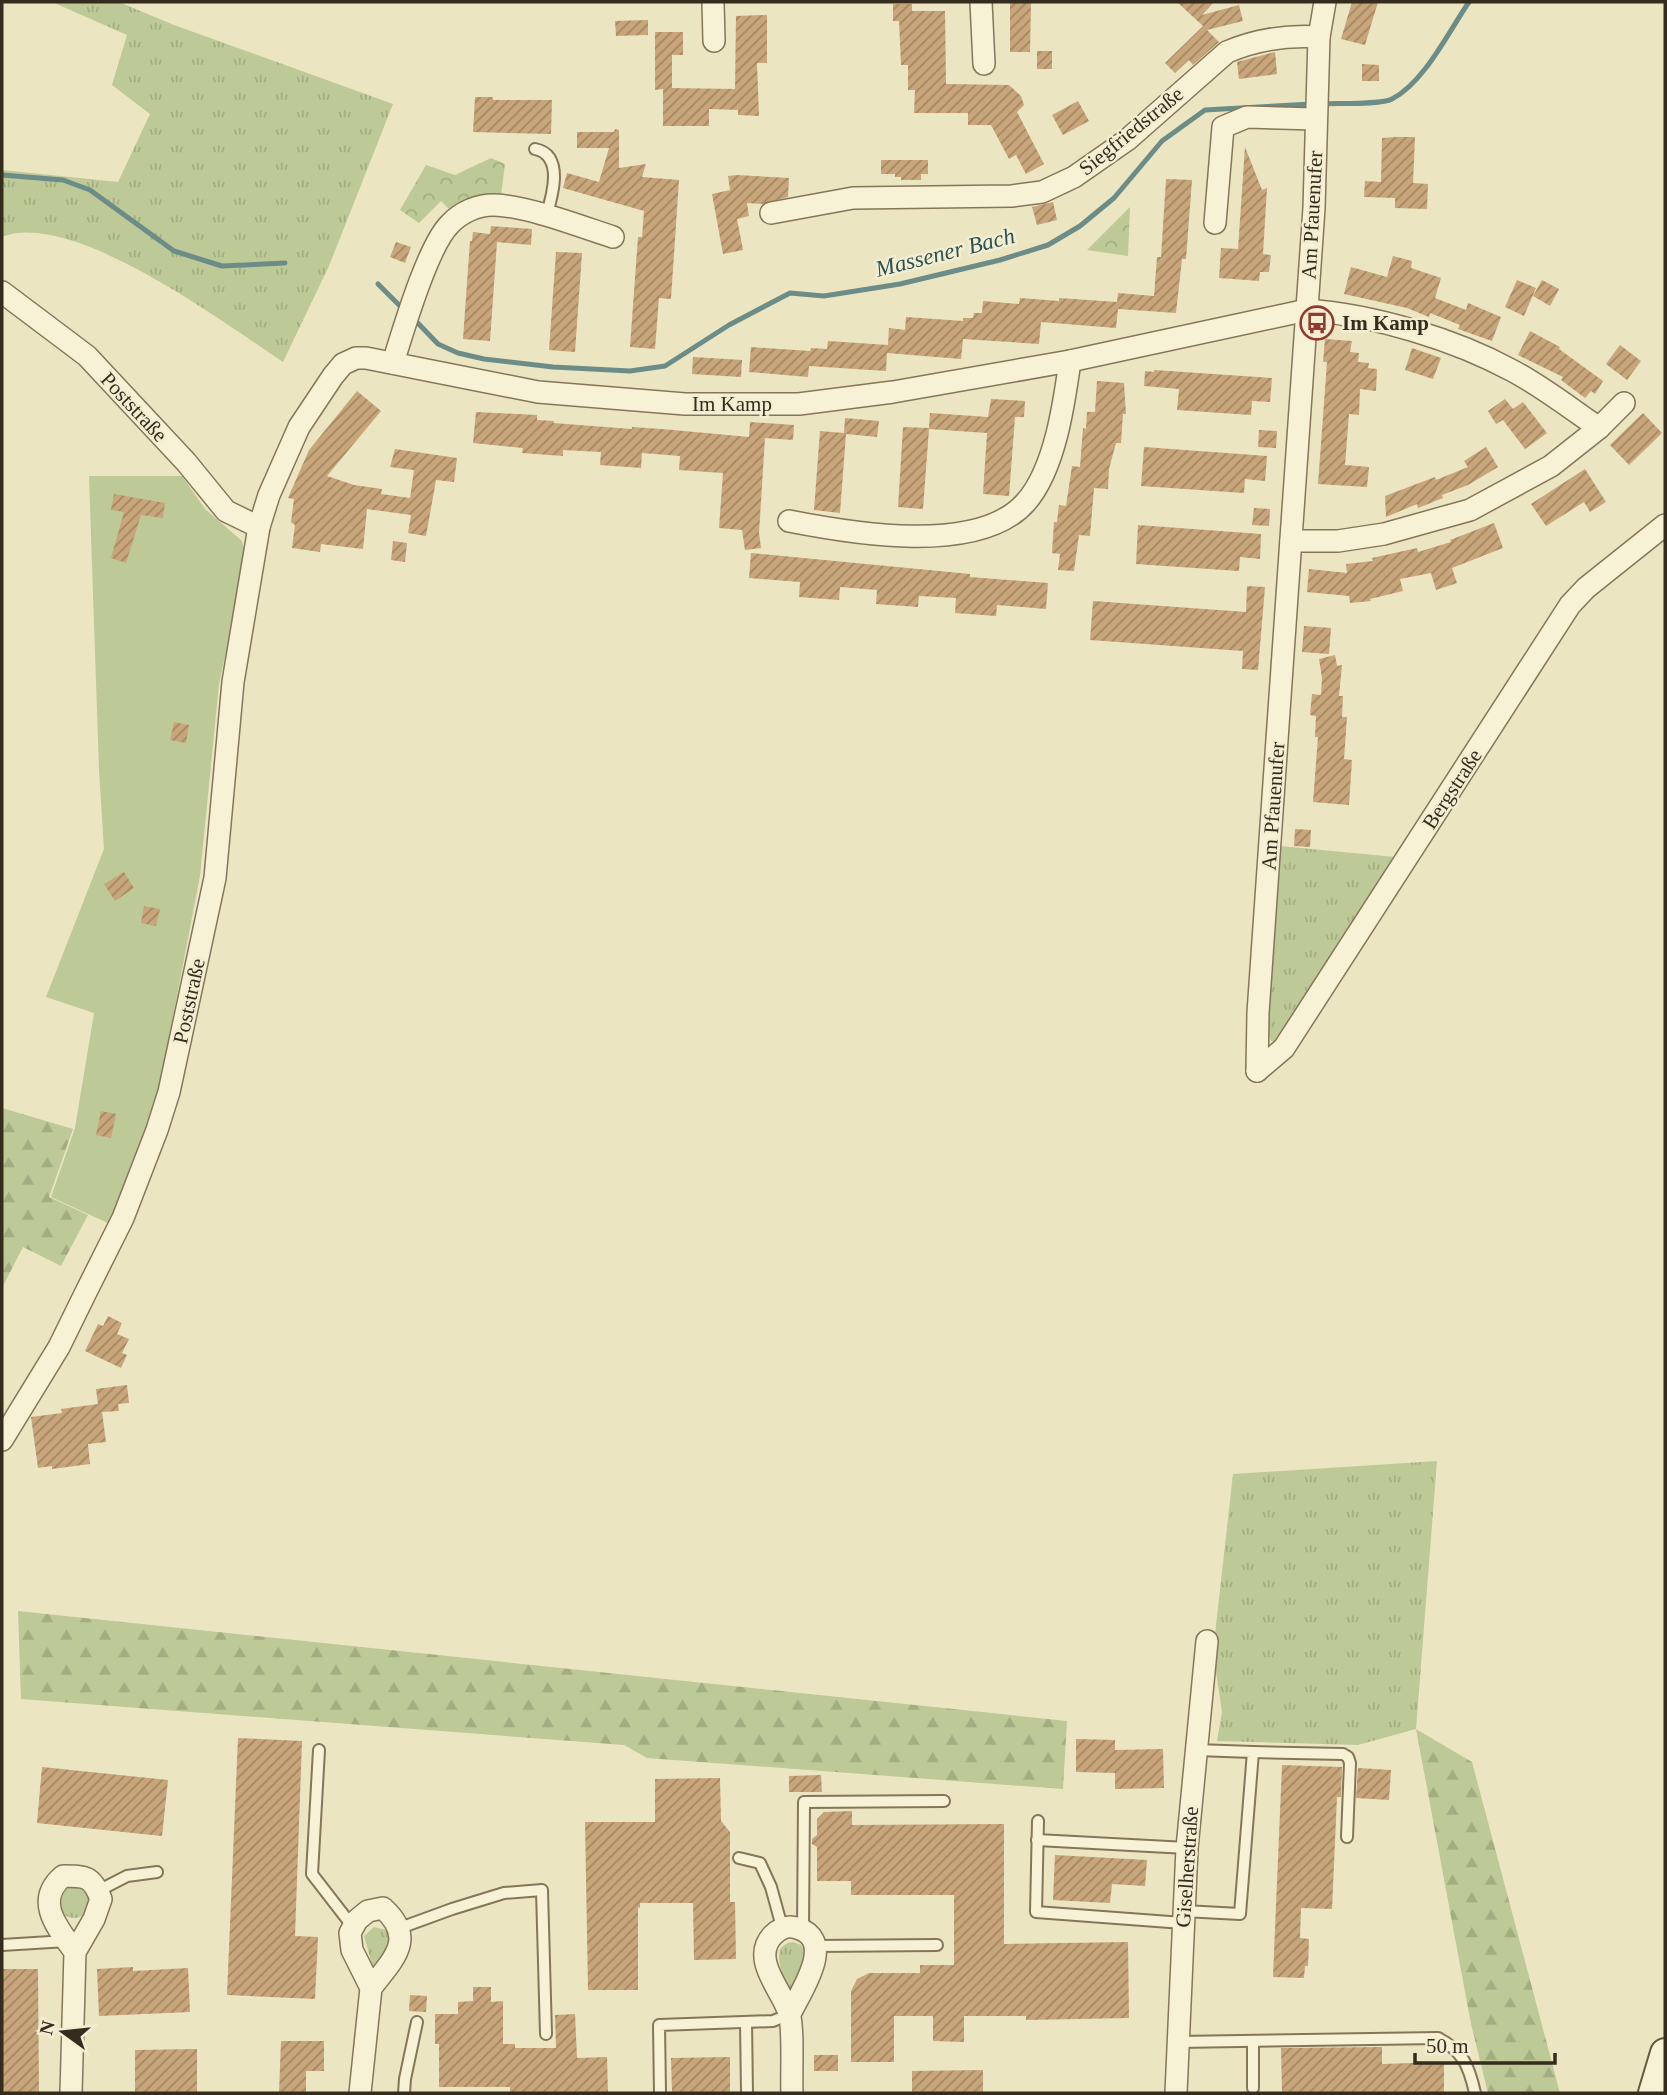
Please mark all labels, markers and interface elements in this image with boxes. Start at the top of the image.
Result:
street label: Siegfriedstraße [1074,82,1188,180]
street label: Am Pfauenufer [1297,150,1327,280]
water label: Massener Bach [872,223,1017,282]
bus stop icon: Im Kamp [1298,304,1336,342]
place label: Im Kamp [1342,311,1429,335]
street label: Poststraße [96,367,172,447]
street label: Im Kamp [692,392,772,416]
street label: Am Pfauenufer [1257,741,1289,871]
street label: Bergstraße [1417,744,1487,834]
street label: Poststraße [168,956,210,1046]
street label: Giselherstraße [1171,1806,1203,1928]
north arrow [28,1997,98,2067]
text: N [35,2018,59,2037]
scale bar [1415,2022,1555,2066]
text: 50 m [1426,2034,1469,2058]

